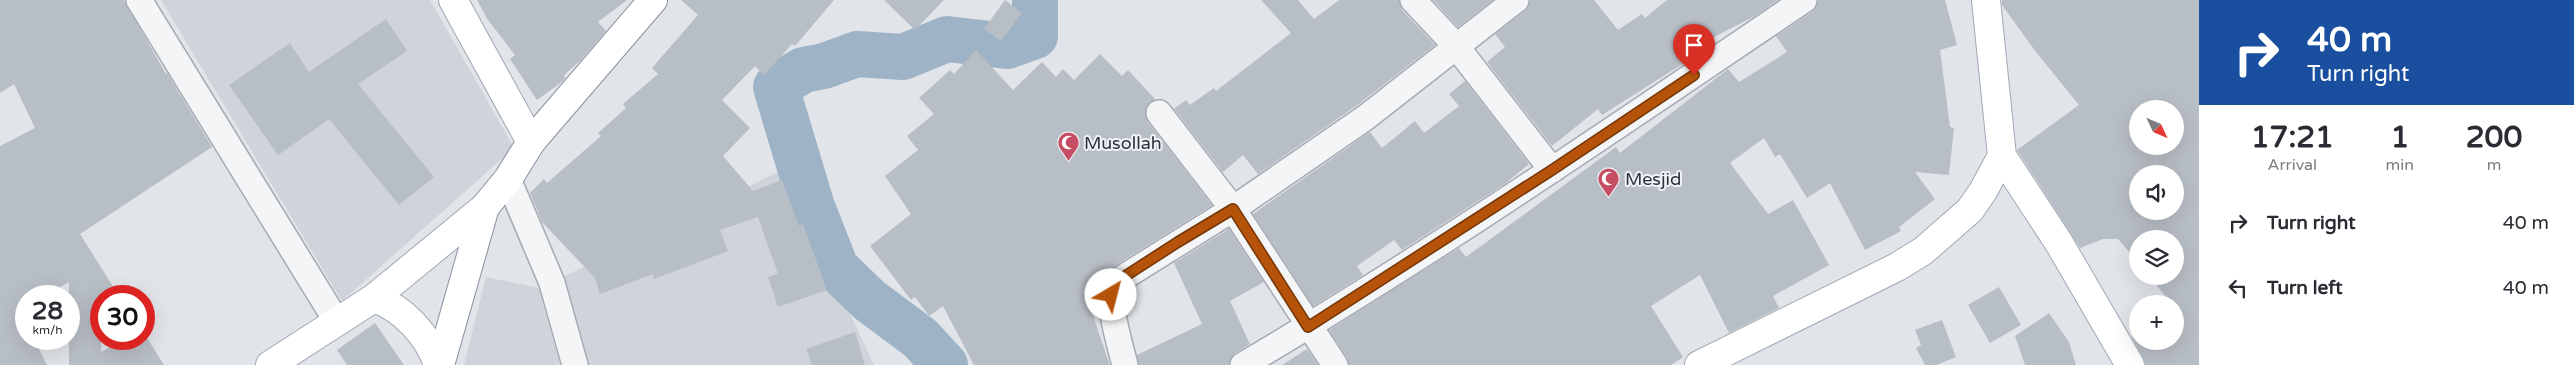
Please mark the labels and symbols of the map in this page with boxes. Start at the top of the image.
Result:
pin [1673,24,1715,75]
north arrow [2129,100,2184,155]
mosque icon: Musollah [1056,131,1080,162]
place label: Musollah [1084,132,1162,154]
mosque icon: Mesjid [1597,167,1621,198]
place label: Mesjid [1625,168,1681,190]
position arrow [1084,268,1136,320]
speed limit sign: 30 [90,285,155,350]

